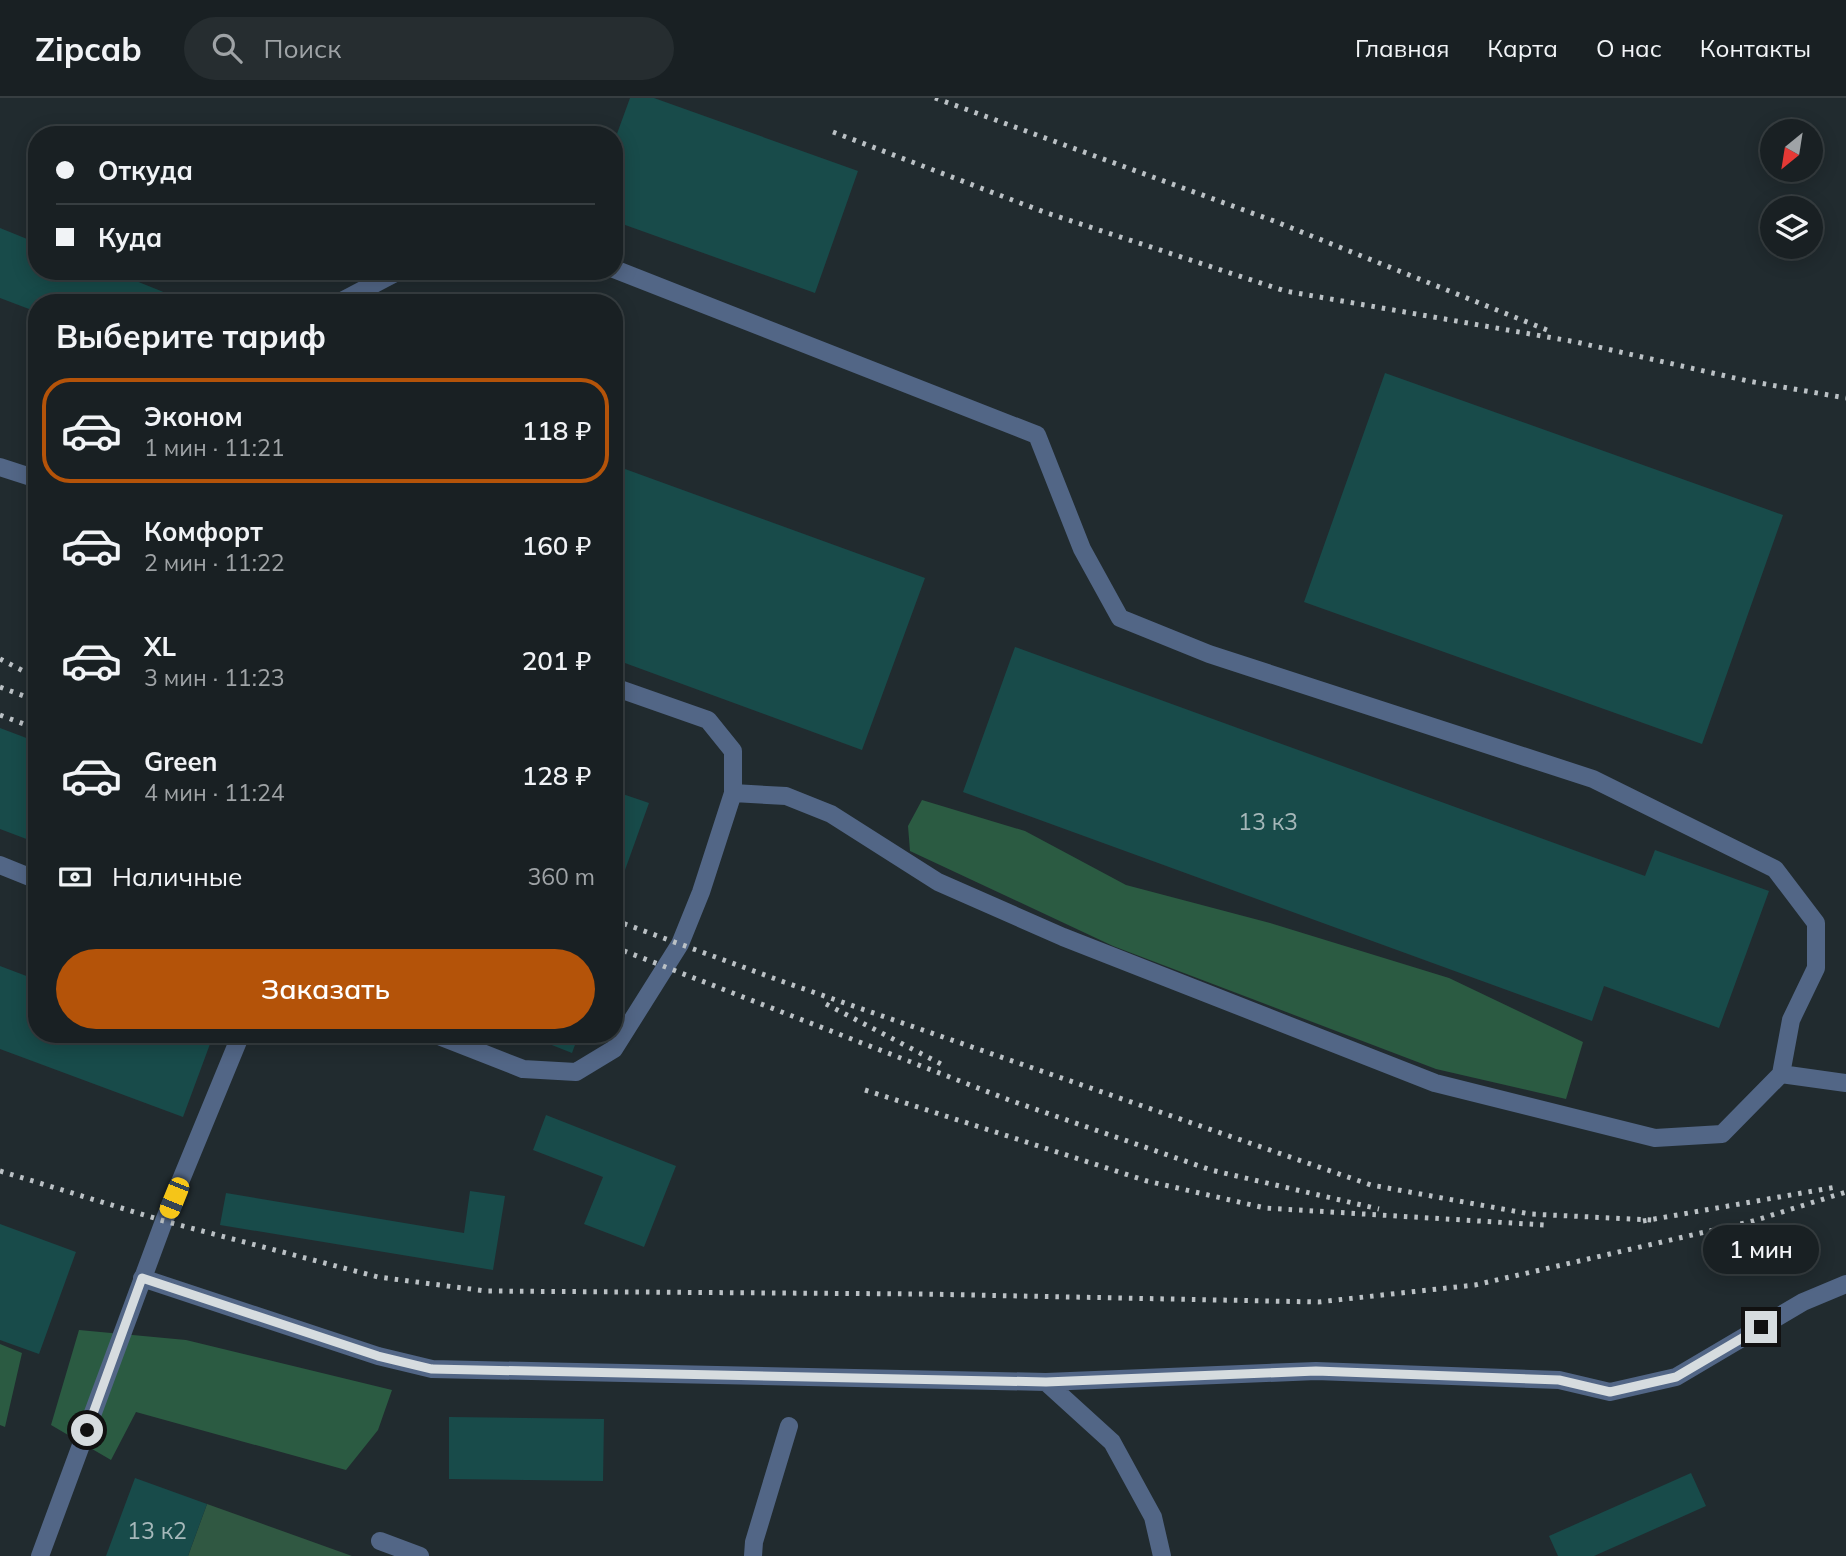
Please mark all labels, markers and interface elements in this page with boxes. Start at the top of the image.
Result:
search box [184,17,674,80]
text: Zipcab [35,28,142,69]
icon: search [208,29,246,67]
text: Поиск [264,32,341,65]
text: Главная [1355,33,1449,63]
text: Карта [1487,33,1558,63]
text: О нас [1596,33,1662,63]
text: Контакты [1700,33,1811,63]
north arrow [1760,119,1824,182]
map controls [1760,119,1823,259]
text: Откуда [98,154,193,187]
button: layers [1760,196,1823,259]
text: Куда [98,221,162,254]
text: Выберите тариф [56,316,326,356]
icon: car [60,399,123,462]
text: Эконом [144,400,243,433]
text: 118 ₽ [522,414,591,447]
text: 1 мин · 11:21 [144,433,284,462]
icon: car [60,514,123,577]
text: Комфорт [144,515,263,548]
text: 160 ₽ [522,529,591,562]
text: 2 мин · 11:22 [144,548,284,577]
icon: car [60,629,123,692]
text: XL [144,630,176,663]
text: 201 ₽ [522,644,591,677]
text: 3 мин · 11:23 [144,663,284,692]
icon: car [60,744,123,807]
text: Green [144,745,217,778]
text: 128 ₽ [522,759,591,792]
text: 4 мин · 11:24 [144,778,284,807]
house number: 13 к3 [1238,807,1298,836]
icon: cash [56,858,94,896]
text: Наличные [112,860,242,893]
text: 360 m [527,862,595,891]
button: Заказать [56,949,595,1029]
car [157,1175,192,1221]
callout: 1 мин [1703,1226,1819,1274]
text: 1 мин [1729,1235,1793,1264]
route end [1745,1311,1777,1343]
route start [71,1414,103,1446]
house number: 13 к2 [127,1516,187,1545]

